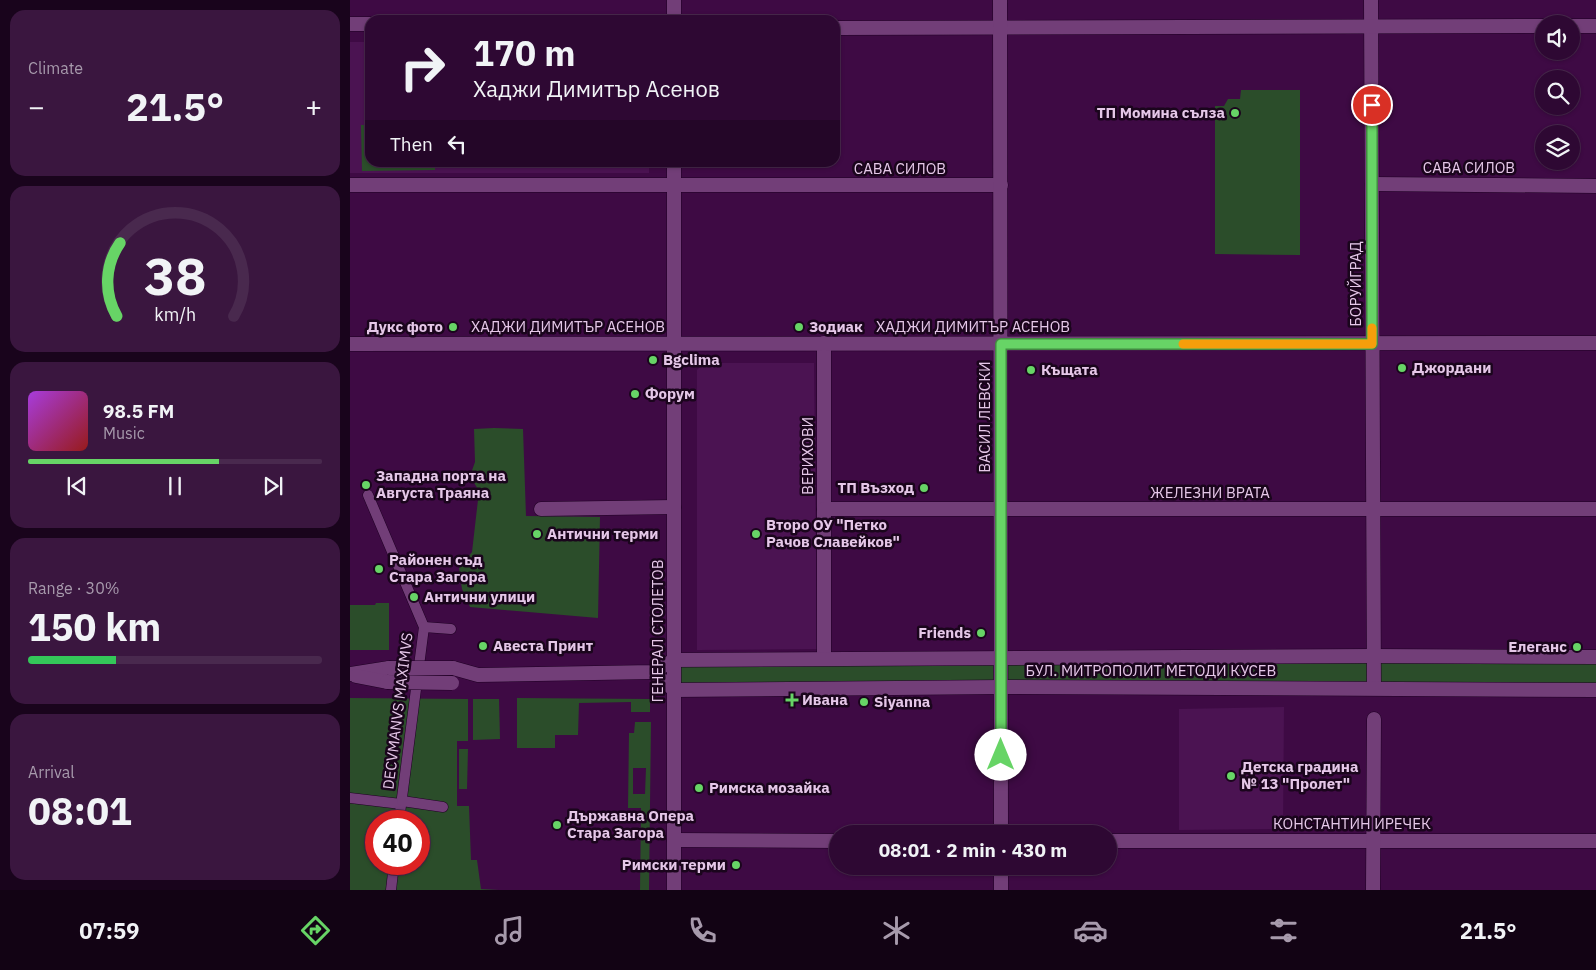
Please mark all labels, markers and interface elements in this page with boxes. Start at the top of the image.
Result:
map controls [1535,15,1580,170]
button: sound [1535,15,1580,60]
text: 170 m [473,30,576,76]
icon: right [390,35,455,100]
text: Climate [28,58,83,78]
button: search [1535,70,1580,115]
text: Хаджи Димитър Асенов [473,74,720,103]
text: 21.5° [126,82,224,131]
pin [1351,84,1393,126]
text: − [28,88,45,125]
text: + [305,88,322,125]
icon: arrive [1358,91,1386,119]
place label: ТП Момина сълза [1097,103,1225,122]
marker: ТП Момина сълза [1229,107,1241,119]
button: layers [1535,125,1580,170]
icon: left [443,130,471,158]
text: Then [390,132,433,156]
street label: САВА СИЛОВ [1423,158,1515,177]
street label: САВА СИЛОВ [854,159,946,178]
street label: БОРУЙГРАД [1346,241,1365,327]
text: 38 [144,242,206,309]
text: km/h [154,303,196,326]
place label: Дукс фото [367,317,443,336]
street label: ХАДЖИ ДИМИТЪР АСЕНОВ [471,317,665,336]
place label: Зодиак [809,317,863,336]
street label: ХАДЖИ ДИМИТЪР АСЕНОВ [876,317,1070,336]
marker: Дукс фото [447,321,459,333]
marker: Зодиак [793,321,805,333]
place label: Bgclima [663,350,720,369]
marker: Bgclima [647,354,659,366]
place label: Джордани [1412,358,1491,377]
place label: Къщата [1041,360,1098,379]
street label: ВАСИЛ ЛЕВСКИ [975,361,994,473]
marker: Джордани [1396,362,1408,374]
marker: Къщата [1025,364,1037,376]
place label: Форум [645,384,695,403]
marker: Форум [629,388,641,400]
text: 98.5 FM [103,399,174,423]
street label: ВЕРИХОВИ [798,417,817,495]
text: Music [103,423,145,443]
place label: Западна порта на Августа Траяна [376,466,506,502]
icon: previous [63,472,91,500]
icon: pause [161,472,189,500]
icon: next [259,472,287,500]
place label: ТП Възход [837,478,914,497]
marker: Западна порта на Августа Траяна [360,479,372,491]
marker: ТП Възход [918,482,930,494]
street label: ЖЕЛЕЗНИ ВРАТА [1150,483,1270,502]
place label: Второ ОУ "Петко Рачов Славейков" [766,515,900,551]
place label: Антични терми [547,524,659,543]
marker: Антични терми [531,528,543,540]
marker: Второ ОУ "Петко Рачов Славейков" [750,528,762,540]
place label: Районен съд Стара Загора [389,550,487,586]
street label: ГЕНЕРАЛ СТОЛЕТОВ [648,559,667,703]
marker: Районен съд Стара Загора [373,563,385,575]
text: Range · 30% [28,578,120,598]
place label: Антични улици [424,587,535,606]
marker: Антични улици [408,591,420,603]
text: 150 km [28,602,161,651]
place label: Friends [918,623,971,642]
marker: Friends [975,627,987,639]
street label: DECVMANVS MAXIMVS [378,631,417,790]
place label: Авеста Принт [493,636,594,655]
place label: Елеганс [1508,637,1567,656]
marker: Авеста Принт [477,640,489,652]
marker: Елеганс [1571,641,1583,653]
street label: БУЛ. МИТРОПОЛИТ МЕТОДИ КУСЕВ [1026,661,1276,680]
place label: Ивана [802,690,848,709]
place label: Siyanna [874,692,931,711]
marker: Ивана [786,694,798,706]
marker: Siyanna [858,696,870,708]
position arrow [974,728,1026,780]
place label: Детска градина № 13 "Пролет" [1241,757,1359,793]
text: Arrival [28,762,75,782]
marker: Детска градина № 13 "Пролет" [1225,770,1237,782]
place label: Римска мозайка [709,778,830,797]
marker: Римска мозайка [693,782,705,794]
text: 08:01 [28,786,132,835]
place label: Държавна Опера Стара Загора [567,806,695,842]
speed limit sign: 40 [365,810,430,875]
street label: КОНСТАНТИН ИРЕЧЕК [1273,814,1431,833]
marker: Държавна Опера Стара Загора [551,819,563,831]
text: 08:01 · 2 min · 430 m [879,838,1067,862]
place label: Римски терми [622,855,726,874]
marker: Римски терми [730,859,742,871]
icon: directions [298,913,333,948]
icon: music [492,913,527,948]
icon: phone [685,913,720,948]
icon: climate [879,913,914,948]
icon: car [1073,913,1108,948]
icon: filters [1266,913,1301,948]
text: 07:59 [79,916,139,945]
text: 21.5° [1460,916,1517,945]

